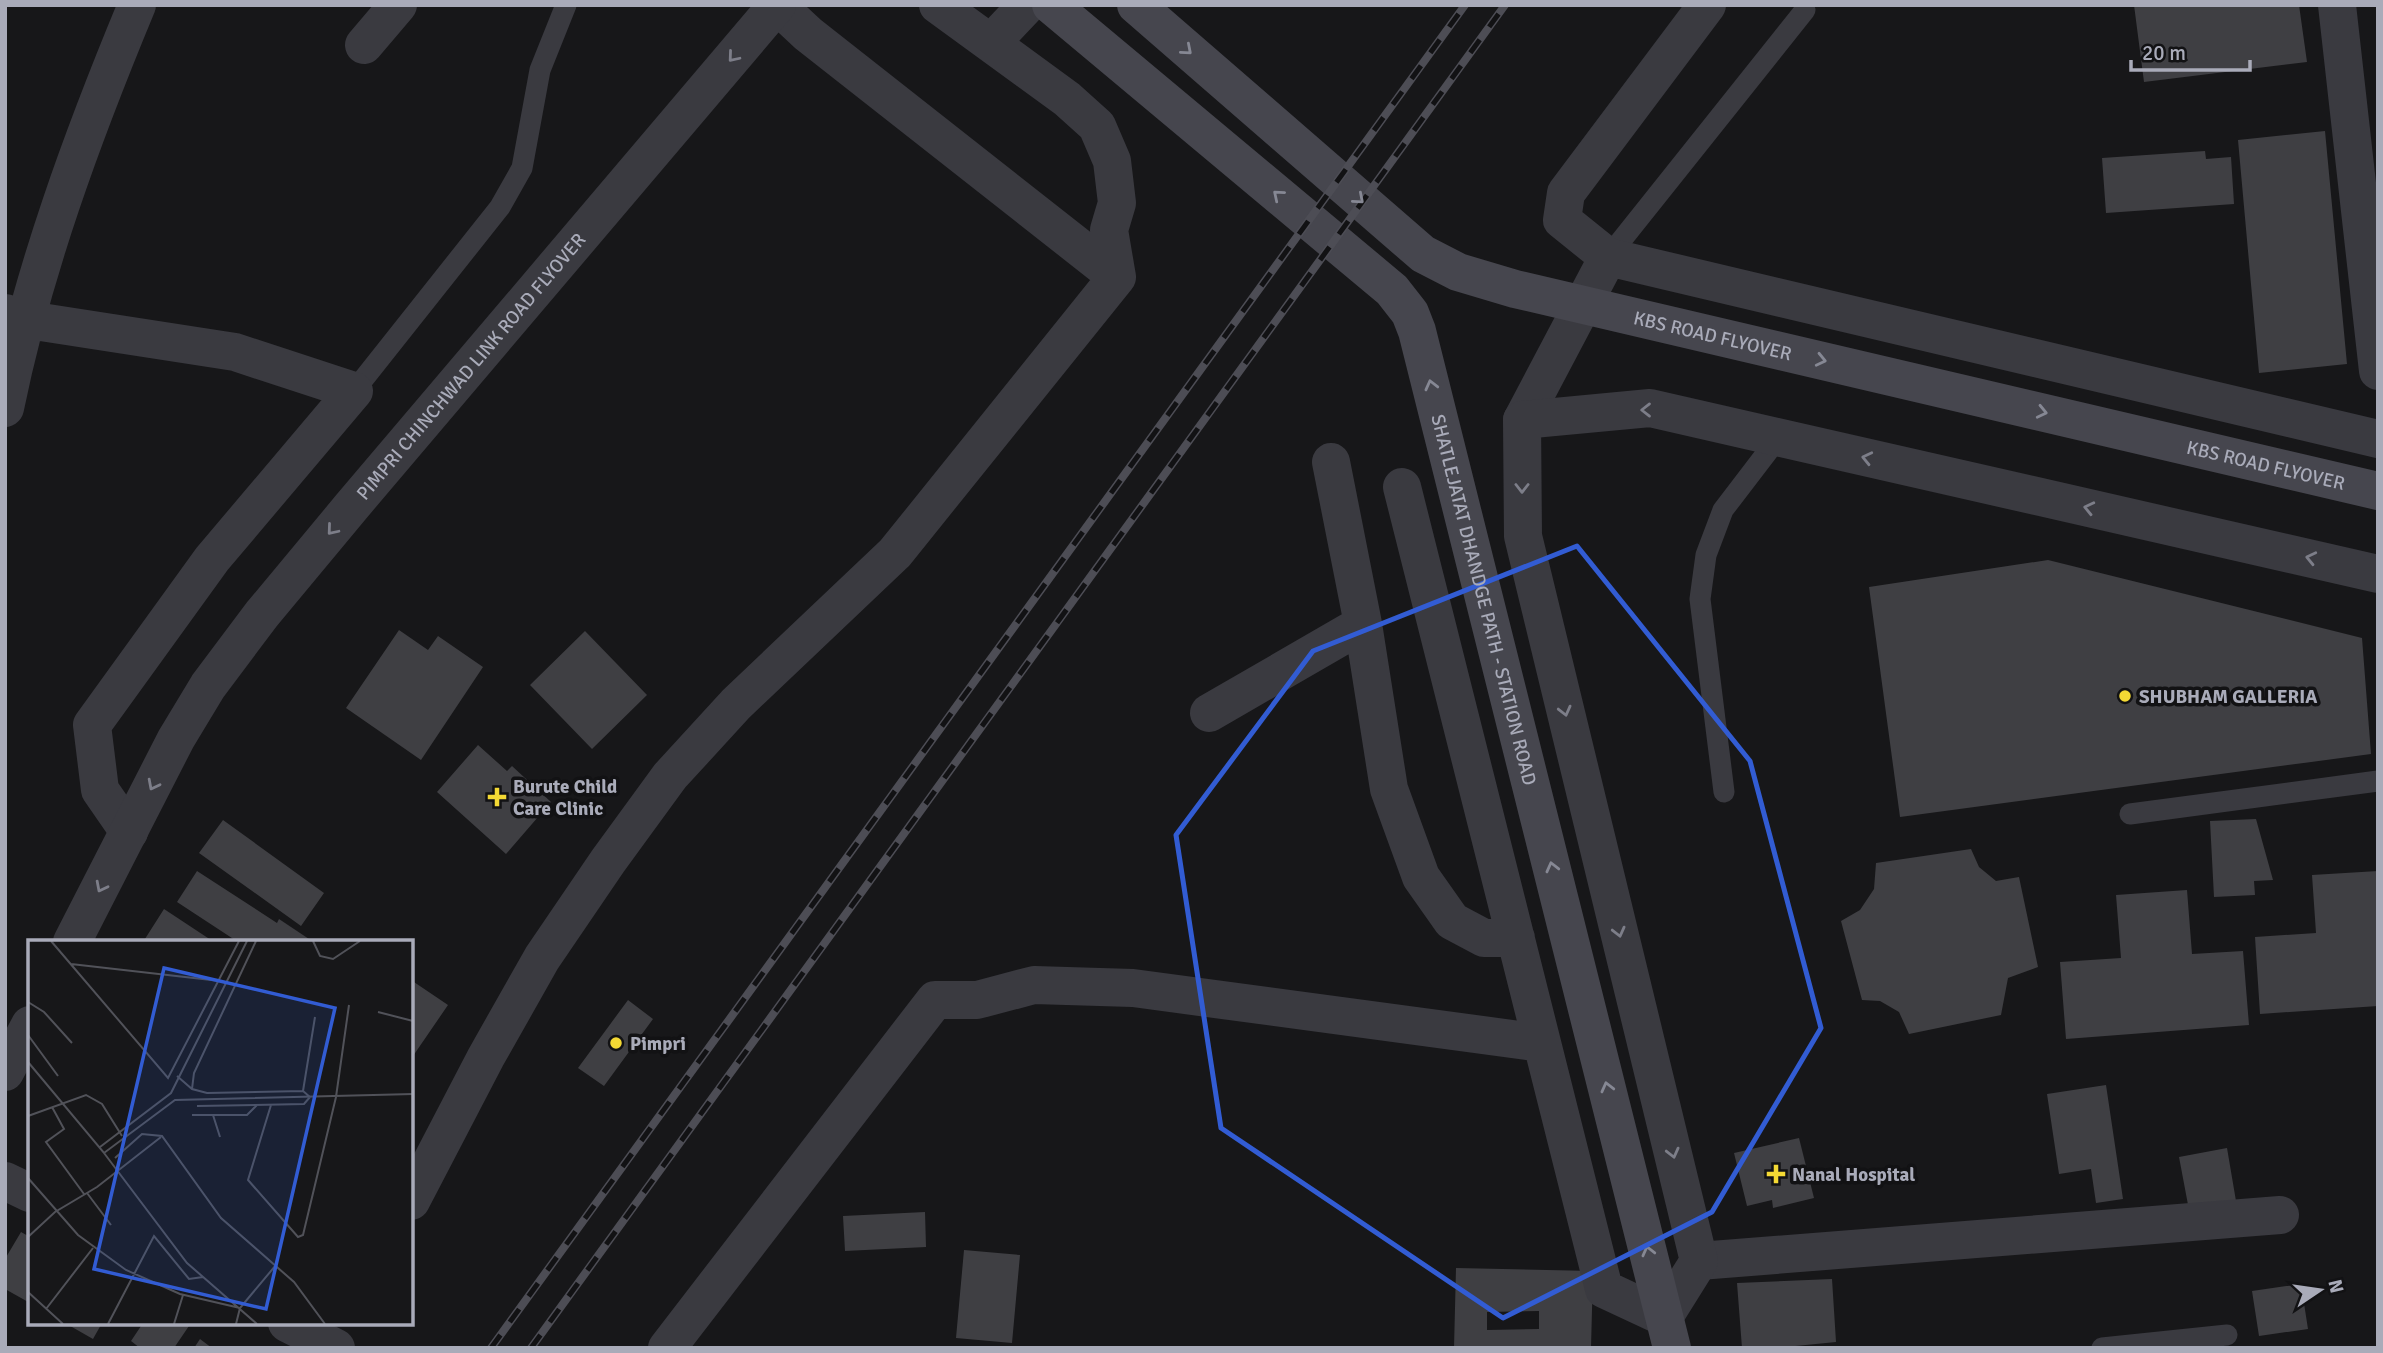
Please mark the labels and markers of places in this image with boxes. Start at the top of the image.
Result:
place label: SHUBHAM GALLERIA [2139,685,2317,709]
marker: SHUBHAM GALLERIA [2117,688,2133,704]
place label: Burute Child Care Clinic [513,775,617,821]
marker: Burute Child Care Clinic [487,787,507,807]
place label: Pimpri [630,1032,686,1056]
marker: Pimpri [608,1035,624,1051]
place label: Nanal Hospital [1792,1163,1915,1187]
marker: Nanal Hospital [1766,1164,1786,1184]

